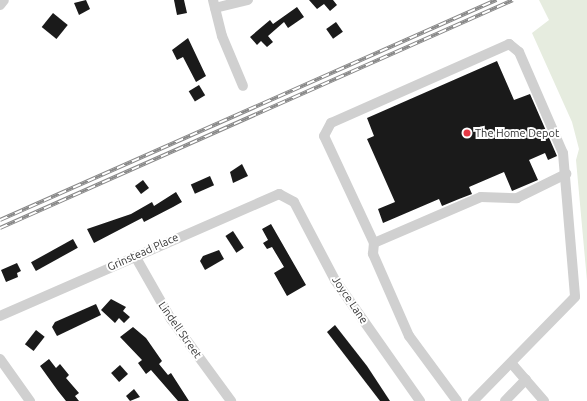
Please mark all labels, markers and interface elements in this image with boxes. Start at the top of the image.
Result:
place label: The Home Depot [475,126,559,140]
marker: The Home Depot [462,128,472,138]
street label: Grinstead Place [105,230,181,274]
street label: Joyce Lane [329,274,371,326]
street label: Lindell Street [156,299,204,361]

